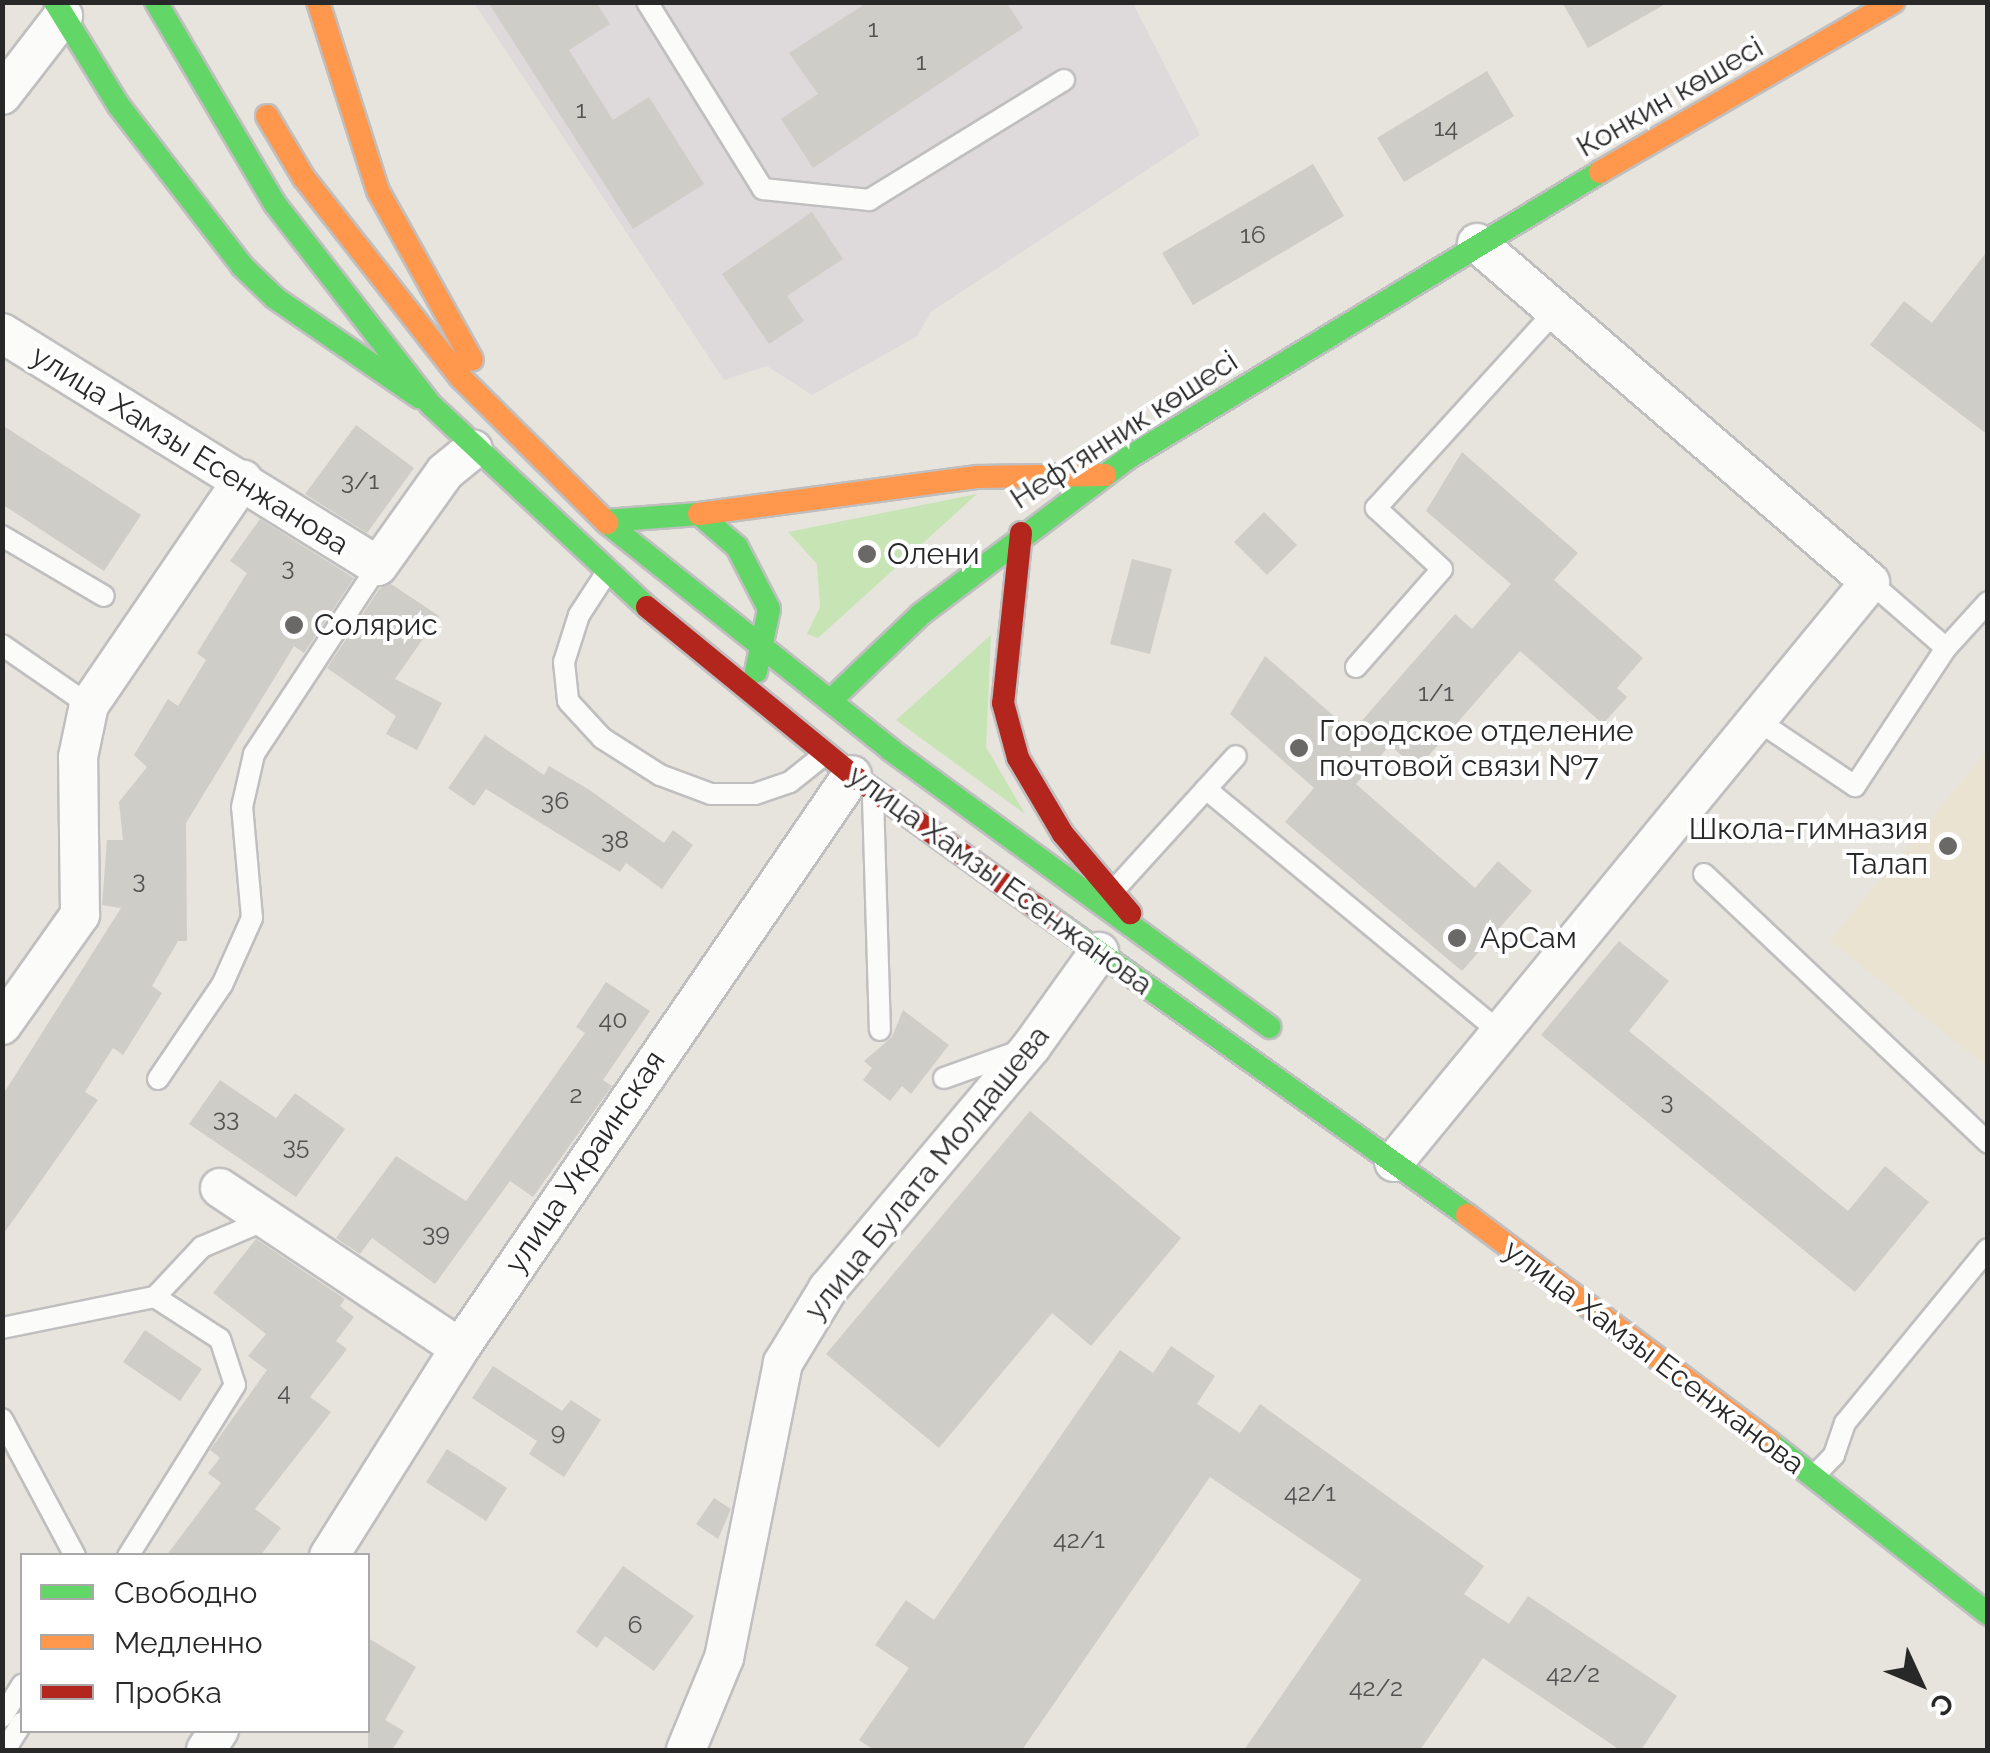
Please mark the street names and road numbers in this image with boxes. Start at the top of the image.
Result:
street label: Конкин көшесі [1570,29,1770,165]
street label: улица Хамзы Есенжанова [25,337,355,563]
street label: Нефтянник көшесі [1004,343,1244,517]
street label: улица Хамзы Есенжанова [841,757,1159,1003]
street label: улица Булата Молдашева [797,1019,1057,1327]
street label: улица Украинская [497,1044,673,1280]
street label: улица Хамзы Есенжанова [1496,1232,1812,1482]

